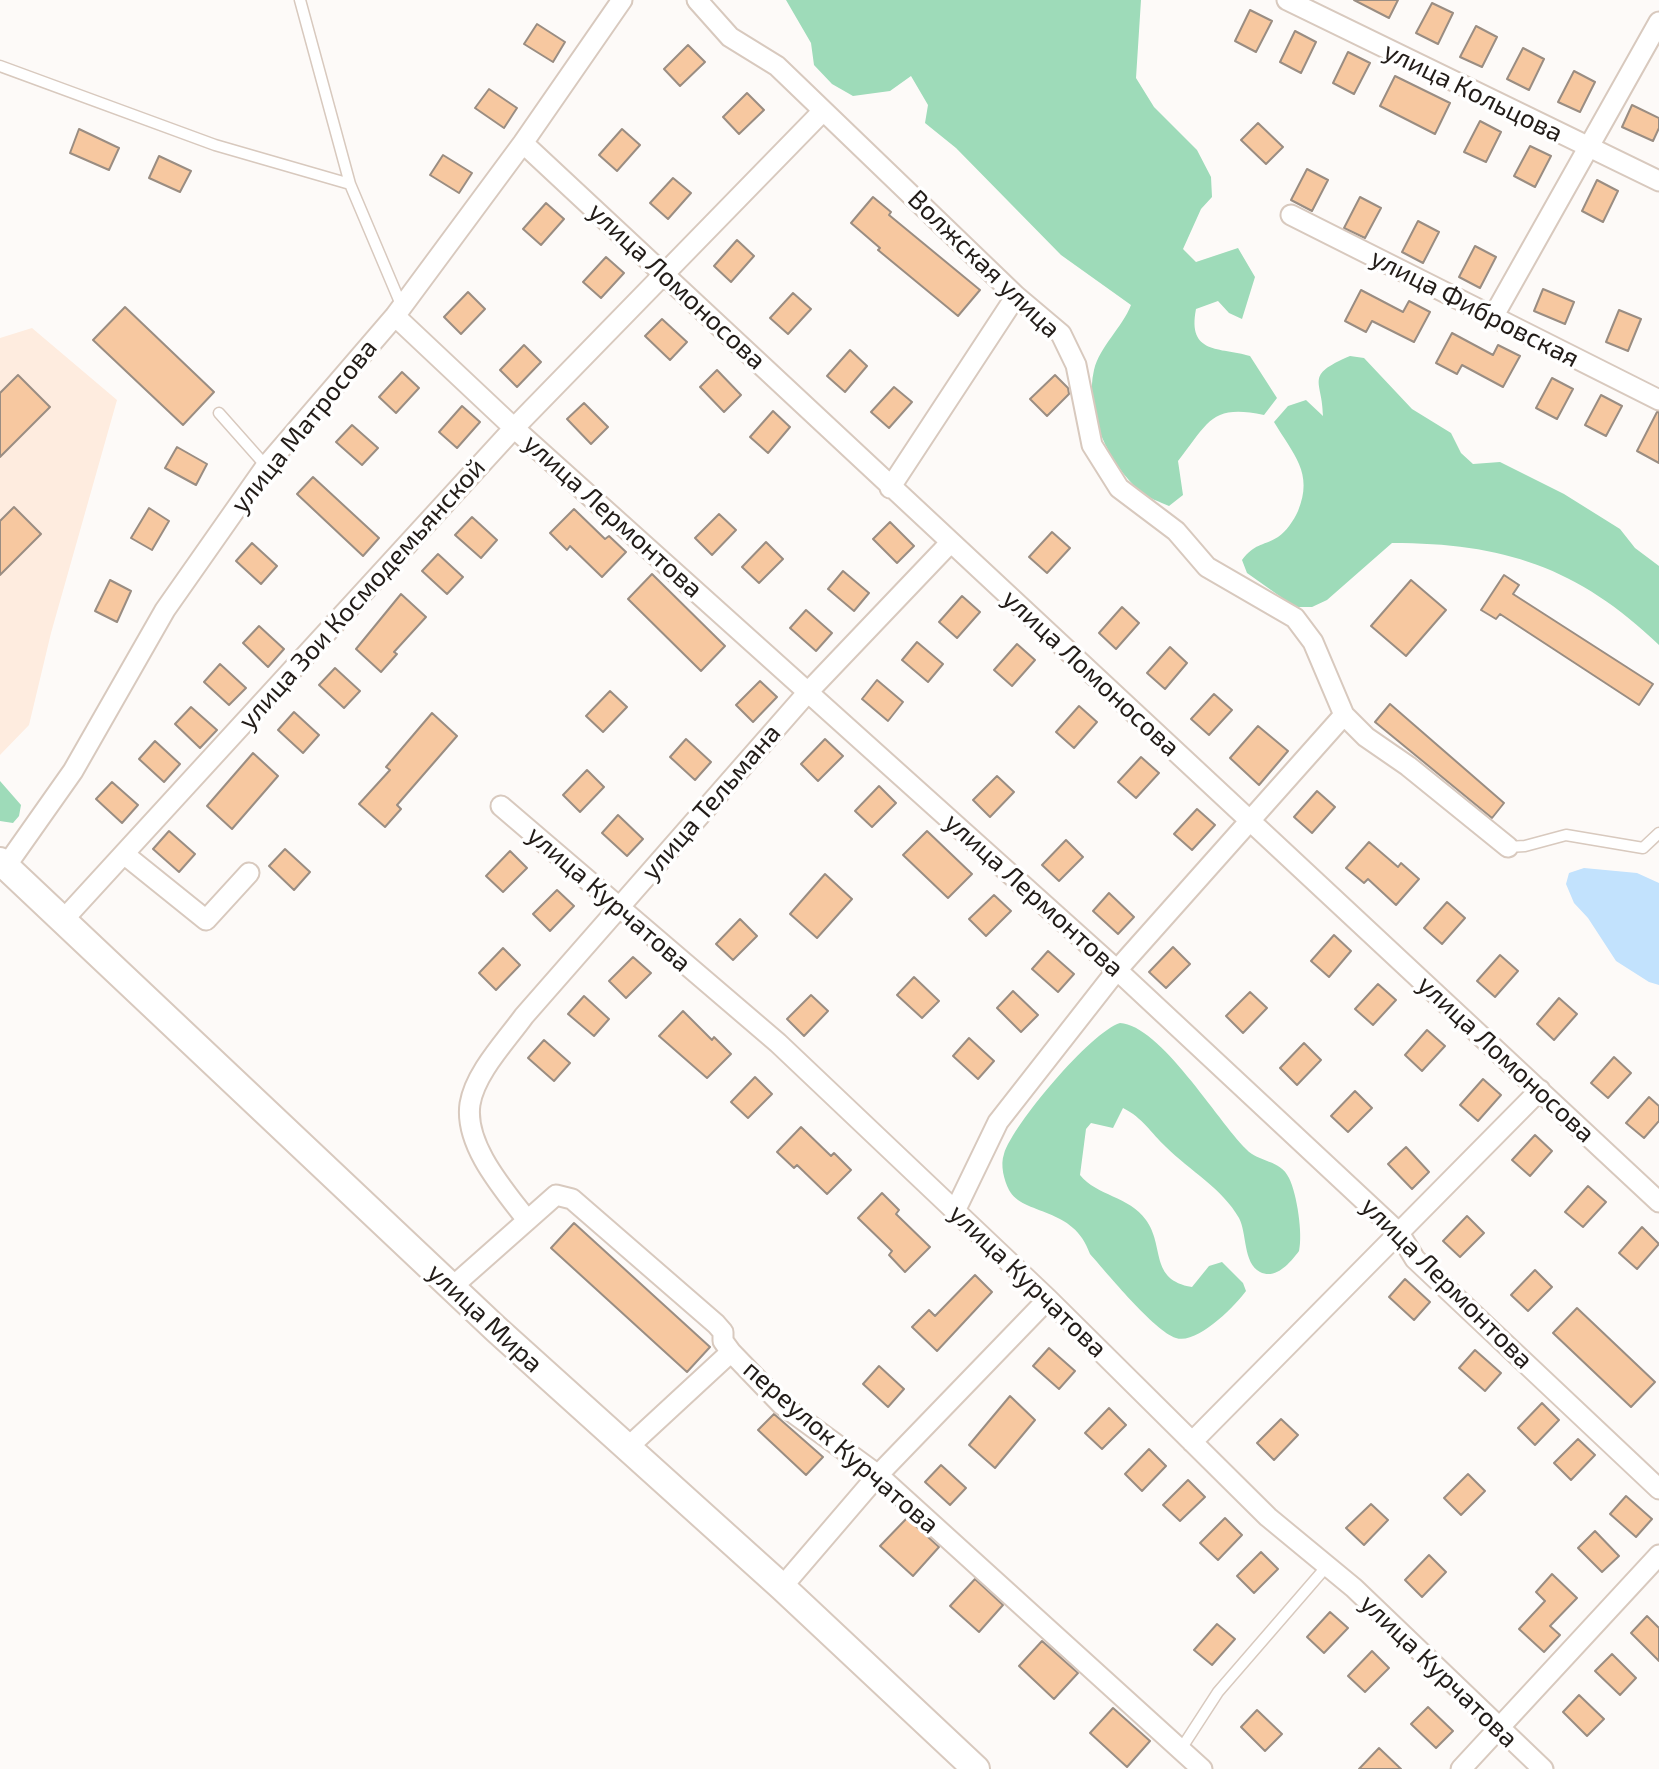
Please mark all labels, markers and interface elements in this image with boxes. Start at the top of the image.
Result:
street label: улица Кольцова [1378,35,1568,149]
street label: Волжская улица [901,184,1067,344]
street label: улица Ломоносова [582,196,772,376]
street label: улица Фибровская [1366,242,1584,374]
street label: улица Матросова [224,333,384,519]
street label: улица Лермонтова [517,427,709,605]
street label: улица Зои Космодемьянской [232,452,492,736]
street label: улица Ломоносова [996,583,1186,763]
street label: улица Тельмана [635,718,787,886]
street label: улица Лермонтова [938,806,1130,984]
street label: улица Курчатова [521,819,697,979]
street label: улица Ломоносова [1411,969,1601,1149]
street label: улица Лермонтова [1355,1191,1539,1375]
street label: улица Курчатова [943,1198,1113,1364]
street label: улица Мира [421,1257,549,1379]
street label: переулок Курчатова [737,1354,945,1540]
street label: улица Курчатова [1354,1588,1524,1754]

